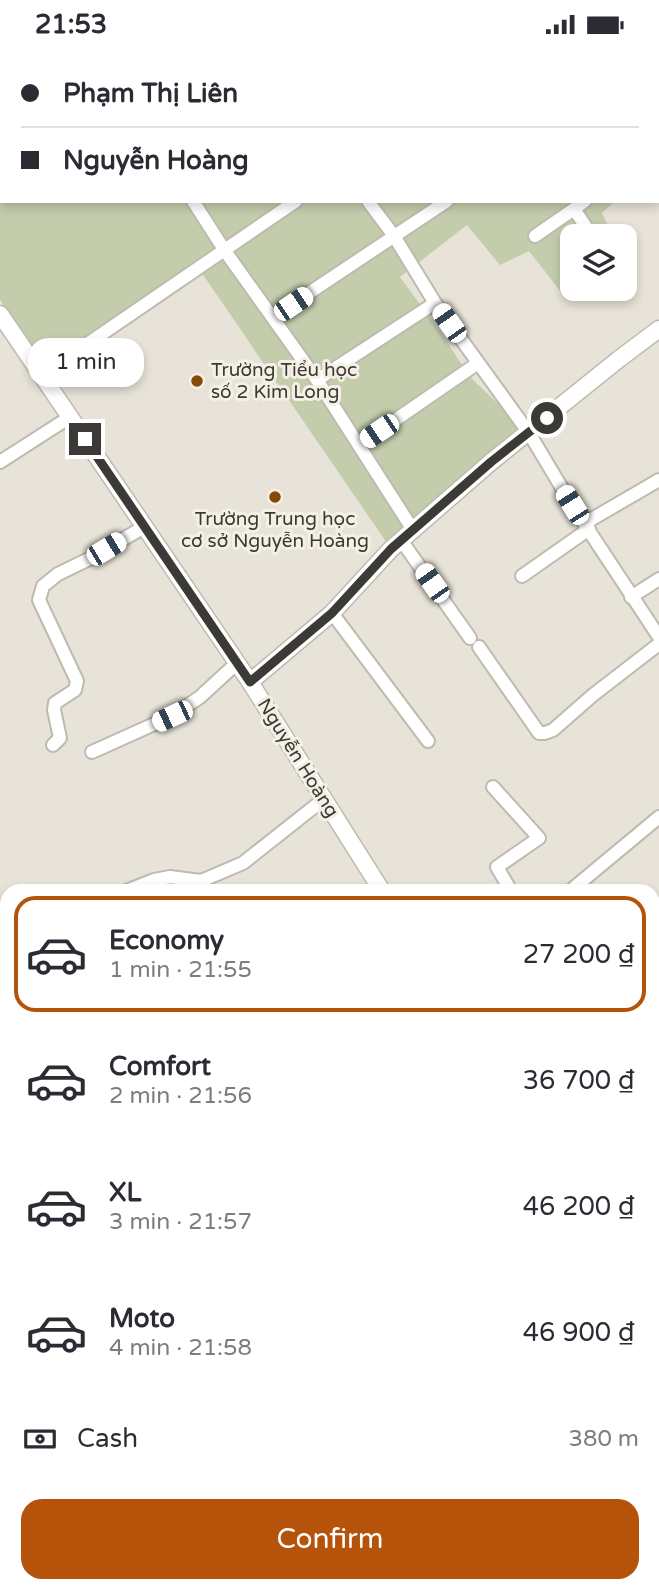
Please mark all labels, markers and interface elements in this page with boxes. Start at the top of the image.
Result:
text: 21:53 [35,9,107,40]
text: Phạm Thị Liên [63,78,238,109]
text: Nguyễn Hoàng [63,145,249,176]
map controls [560,224,637,301]
button: layers [560,224,637,301]
car [270,284,317,324]
car [429,300,470,346]
callout: 1 min [27,337,143,387]
text: 1 min [55,348,117,376]
place label: Trường Tiểu học số 2 Kim Long [211,359,357,403]
marker: Trường Tiểu học số 2 Kim Long [189,373,205,389]
route start [531,402,563,434]
car [356,411,403,451]
route end [69,423,101,455]
car [552,482,593,528]
marker: Trường Trung học cơ sở Nguyễn Hoàng [267,489,283,505]
place label: Trường Trung học cơ sở Nguyễn Hoàng [181,508,369,552]
car [83,529,130,569]
car [412,560,453,606]
street label: Nguyễn Hoàng [253,695,343,821]
car [149,698,196,734]
icon: car [25,923,88,986]
text: Economy [109,925,224,956]
text: 27 200 ₫ [523,939,635,970]
text: 1 min · 21:55 [109,956,252,984]
icon: car [25,1049,88,1112]
text: Comfort [109,1051,211,1082]
text: 36 700 ₫ [523,1065,635,1096]
text: 2 min · 21:56 [109,1082,252,1110]
icon: car [25,1175,88,1238]
text: XL [109,1177,141,1208]
text: 46 200 ₫ [523,1191,635,1222]
text: 3 min · 21:57 [109,1208,252,1236]
icon: car [25,1301,88,1364]
text: Moto [109,1303,175,1334]
text: 46 900 ₫ [523,1317,635,1348]
text: 4 min · 21:58 [109,1334,252,1362]
icon: cash [21,1420,59,1458]
text: Cash [77,1423,138,1454]
text: 380 m [569,1425,639,1453]
button: Confirm [21,1499,639,1579]

